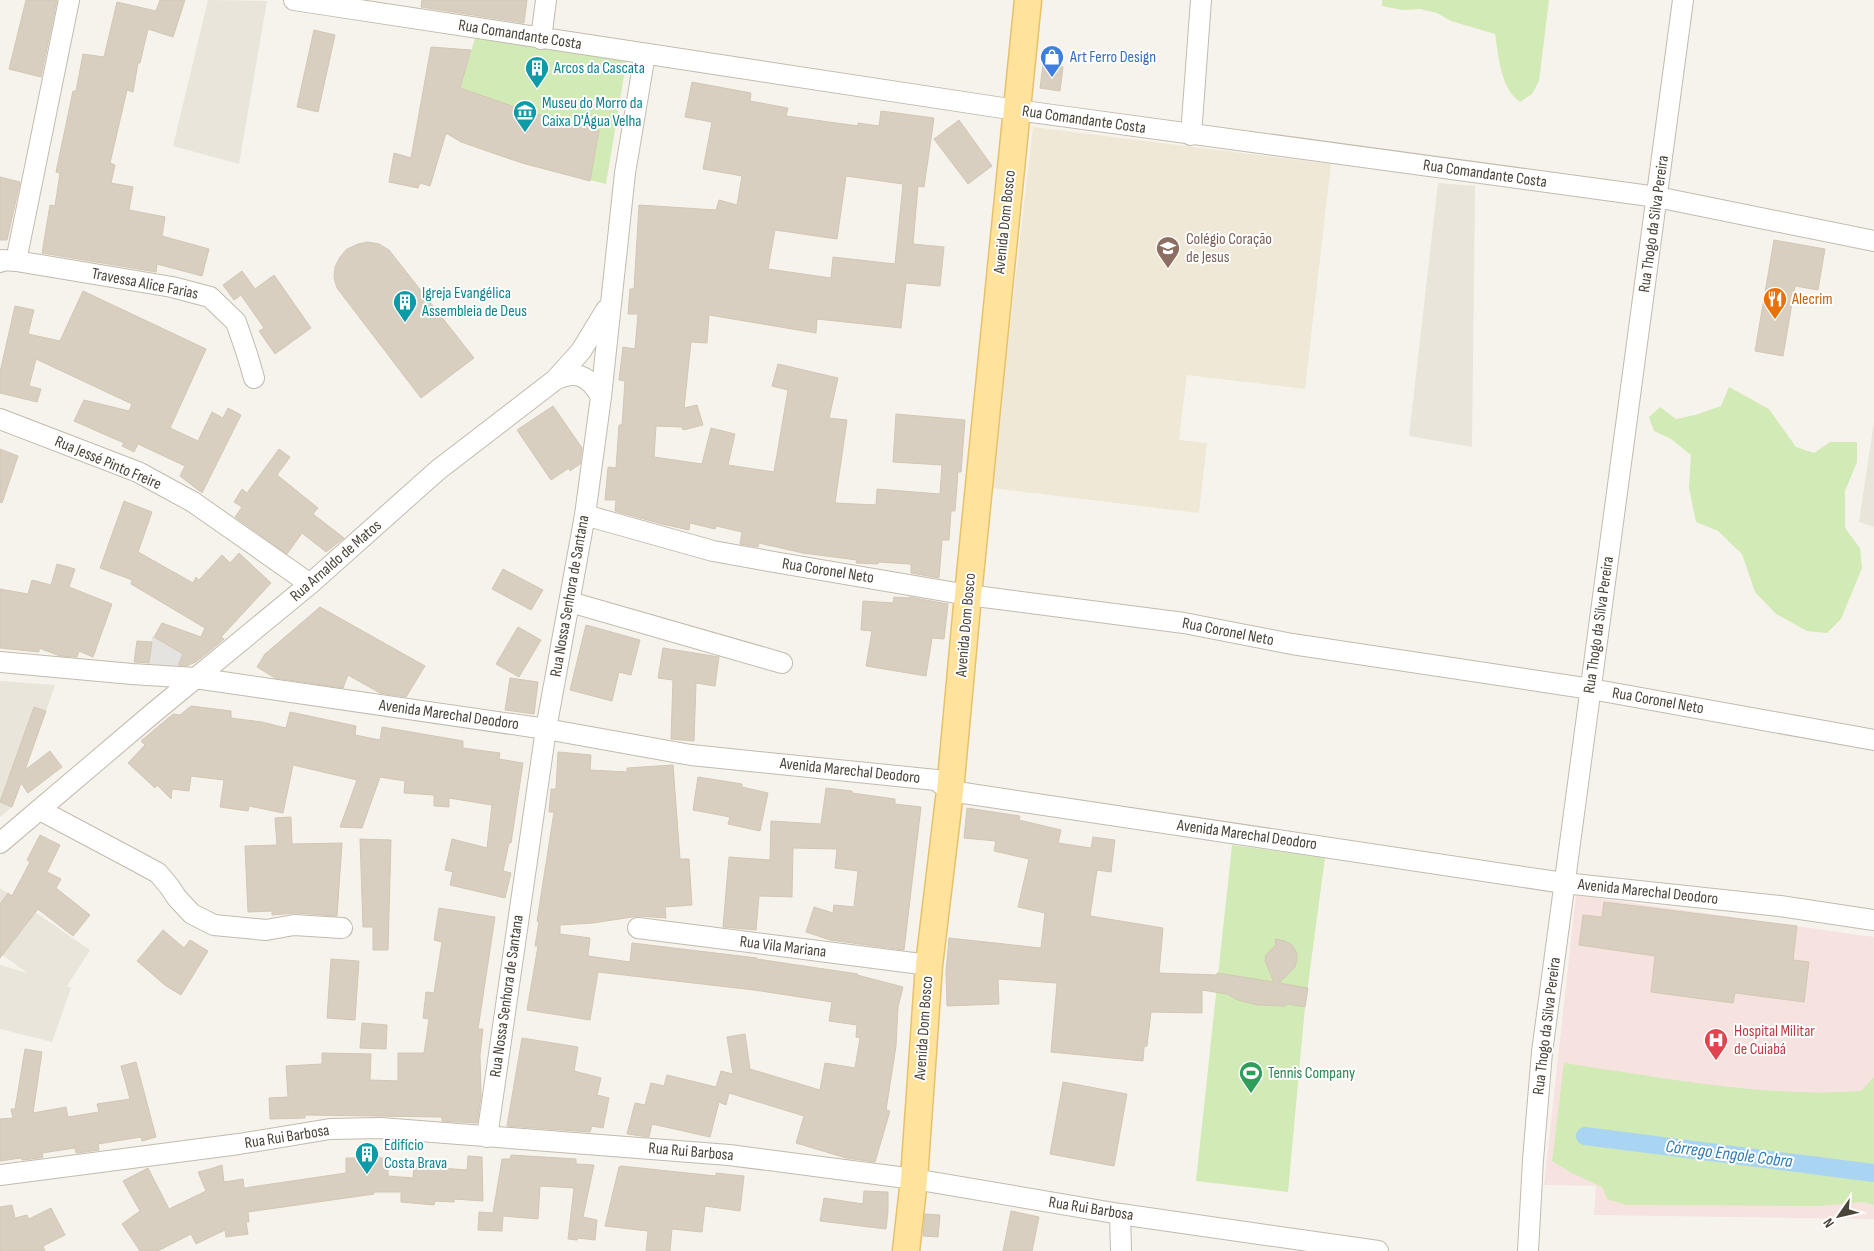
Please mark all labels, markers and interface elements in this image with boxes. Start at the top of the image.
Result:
street label: Rua Comandante Costa [457,16,583,54]
shop icon: Art Ferro Design [1039,44,1065,78]
place label: Art Ferro Design [1069,48,1156,67]
building icon: Arcos da Cascata [524,55,550,89]
place label: Arcos da Cascata [553,59,645,78]
place label: Museu do Morro da Caixa D'Água Velha [542,94,643,131]
museum icon: Museu do Morro da Caixa D'Água Velha [512,99,538,133]
street label: Rua Comandante Costa [1021,102,1147,138]
street label: Rua Thogo da Silva Pereira [1635,154,1673,294]
street label: Rua Comandante Costa [1422,156,1548,192]
street label: Avenida Dom Bosco [990,169,1020,276]
place label: Colégio Coração de Jesus [1186,230,1272,267]
school or university icon: Colégio Coração de Jesus [1155,235,1181,269]
street label: Travessa Alice Farias [90,264,200,304]
place label: Igreja Evangélica Assembleia de Deus [421,284,527,321]
restaurant icon: Alecrim [1762,286,1788,320]
building icon: Igreja Evangélica Assembleia de Deus [392,289,418,323]
place label: Alecrim [1791,290,1833,309]
street label: Rua Jessé Pinto Freire [52,432,164,494]
street label: Rua Nossa Senhora de Santana [546,514,594,678]
street label: Rua Arnaldo de Matos [286,516,386,606]
street label: Rua Coronel Neto [781,554,875,588]
street label: Rua Thogo da Silva Pereira [1580,555,1618,695]
street label: Avenida Dom Bosco [952,572,980,679]
street label: Rua Coronel Neto [1181,614,1275,650]
street label: Rua Coronel Neto [1611,684,1705,718]
street label: Avenida Marechal Deodoro [377,696,520,734]
street label: Avenida Marechal Deodoro [778,754,921,788]
street label: Avenida Marechal Deodoro [1175,816,1318,854]
street label: Avenida Marechal Deodoro [1576,875,1719,909]
street label: Rua Nossa Senhora de Santana [486,914,528,1078]
street label: Rua Vila Mariana [739,932,827,962]
street label: Rua Thogo da Silva Pereira [1529,956,1565,1096]
street label: Avenida Dom Bosco [911,975,937,1082]
place label: Hospital Militar de Cuiabá [1734,1022,1815,1059]
hospital icon: Hospital Militar de Cuiabá [1703,1027,1729,1061]
sports icon: Tennis Company [1238,1060,1264,1094]
place label: Tennis Company [1268,1064,1355,1083]
street label: Rua Rui Barbosa [243,1121,331,1153]
place label: Edifício Costa Brava [384,1136,447,1173]
water label: Córrego Engole Cobra [1664,1136,1794,1172]
street label: Rua Rui Barbosa [648,1139,734,1165]
building icon: Edifício Costa Brava [354,1141,380,1175]
north arrow [1814,1191,1864,1241]
street label: Rua Rui Barbosa [1047,1193,1135,1225]
text: N [1819,1215,1838,1231]

